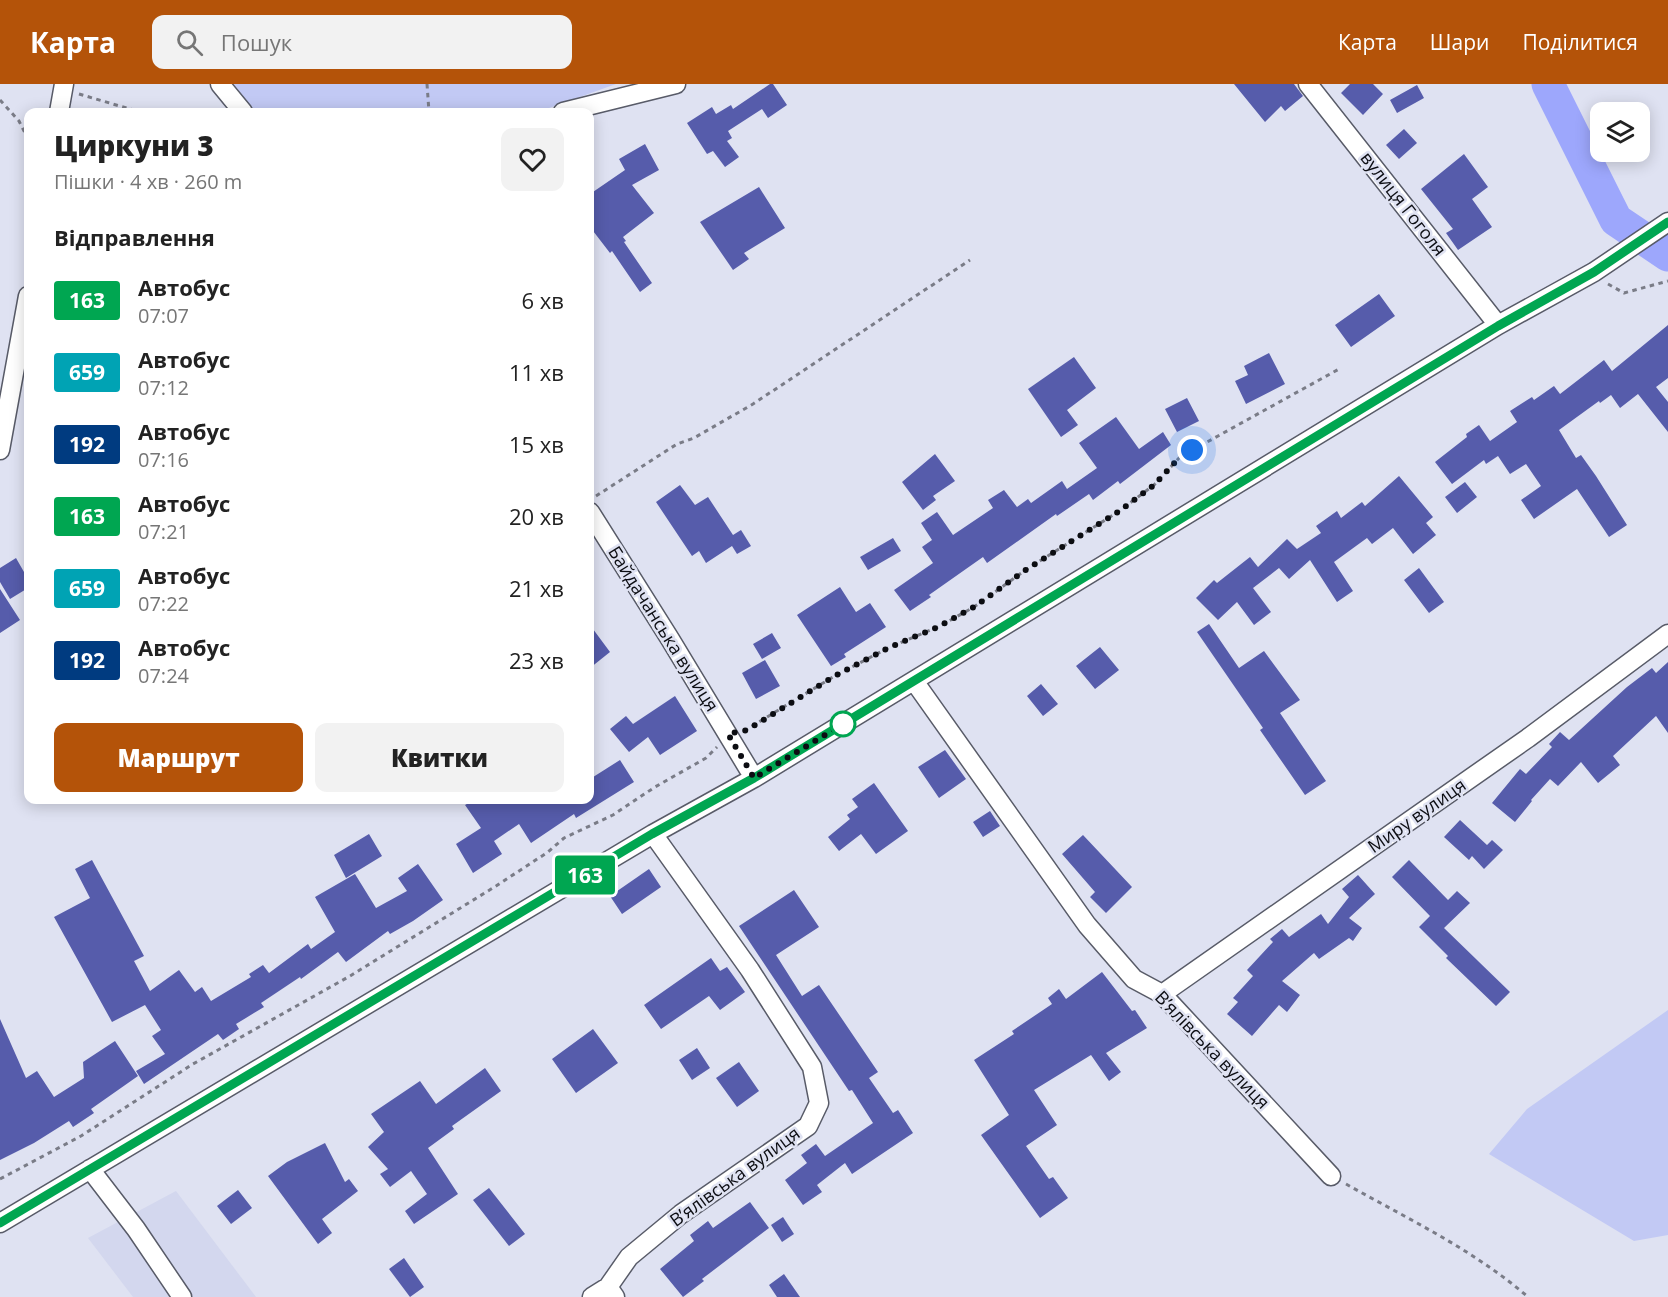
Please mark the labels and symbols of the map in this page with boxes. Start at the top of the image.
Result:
street label: вулиця Гоголя [1356,146,1452,260]
your location [1177,435,1207,465]
street label: Байдачанська вулиця [603,541,725,716]
unlabelled marker [830,711,856,737]
street label: Миру вулиця [1363,772,1470,858]
line badge: 163 [550,856,620,894]
street label: В’ялівська вулиця [1150,985,1275,1114]
street label: В’ялівська вулиця [665,1121,804,1232]

